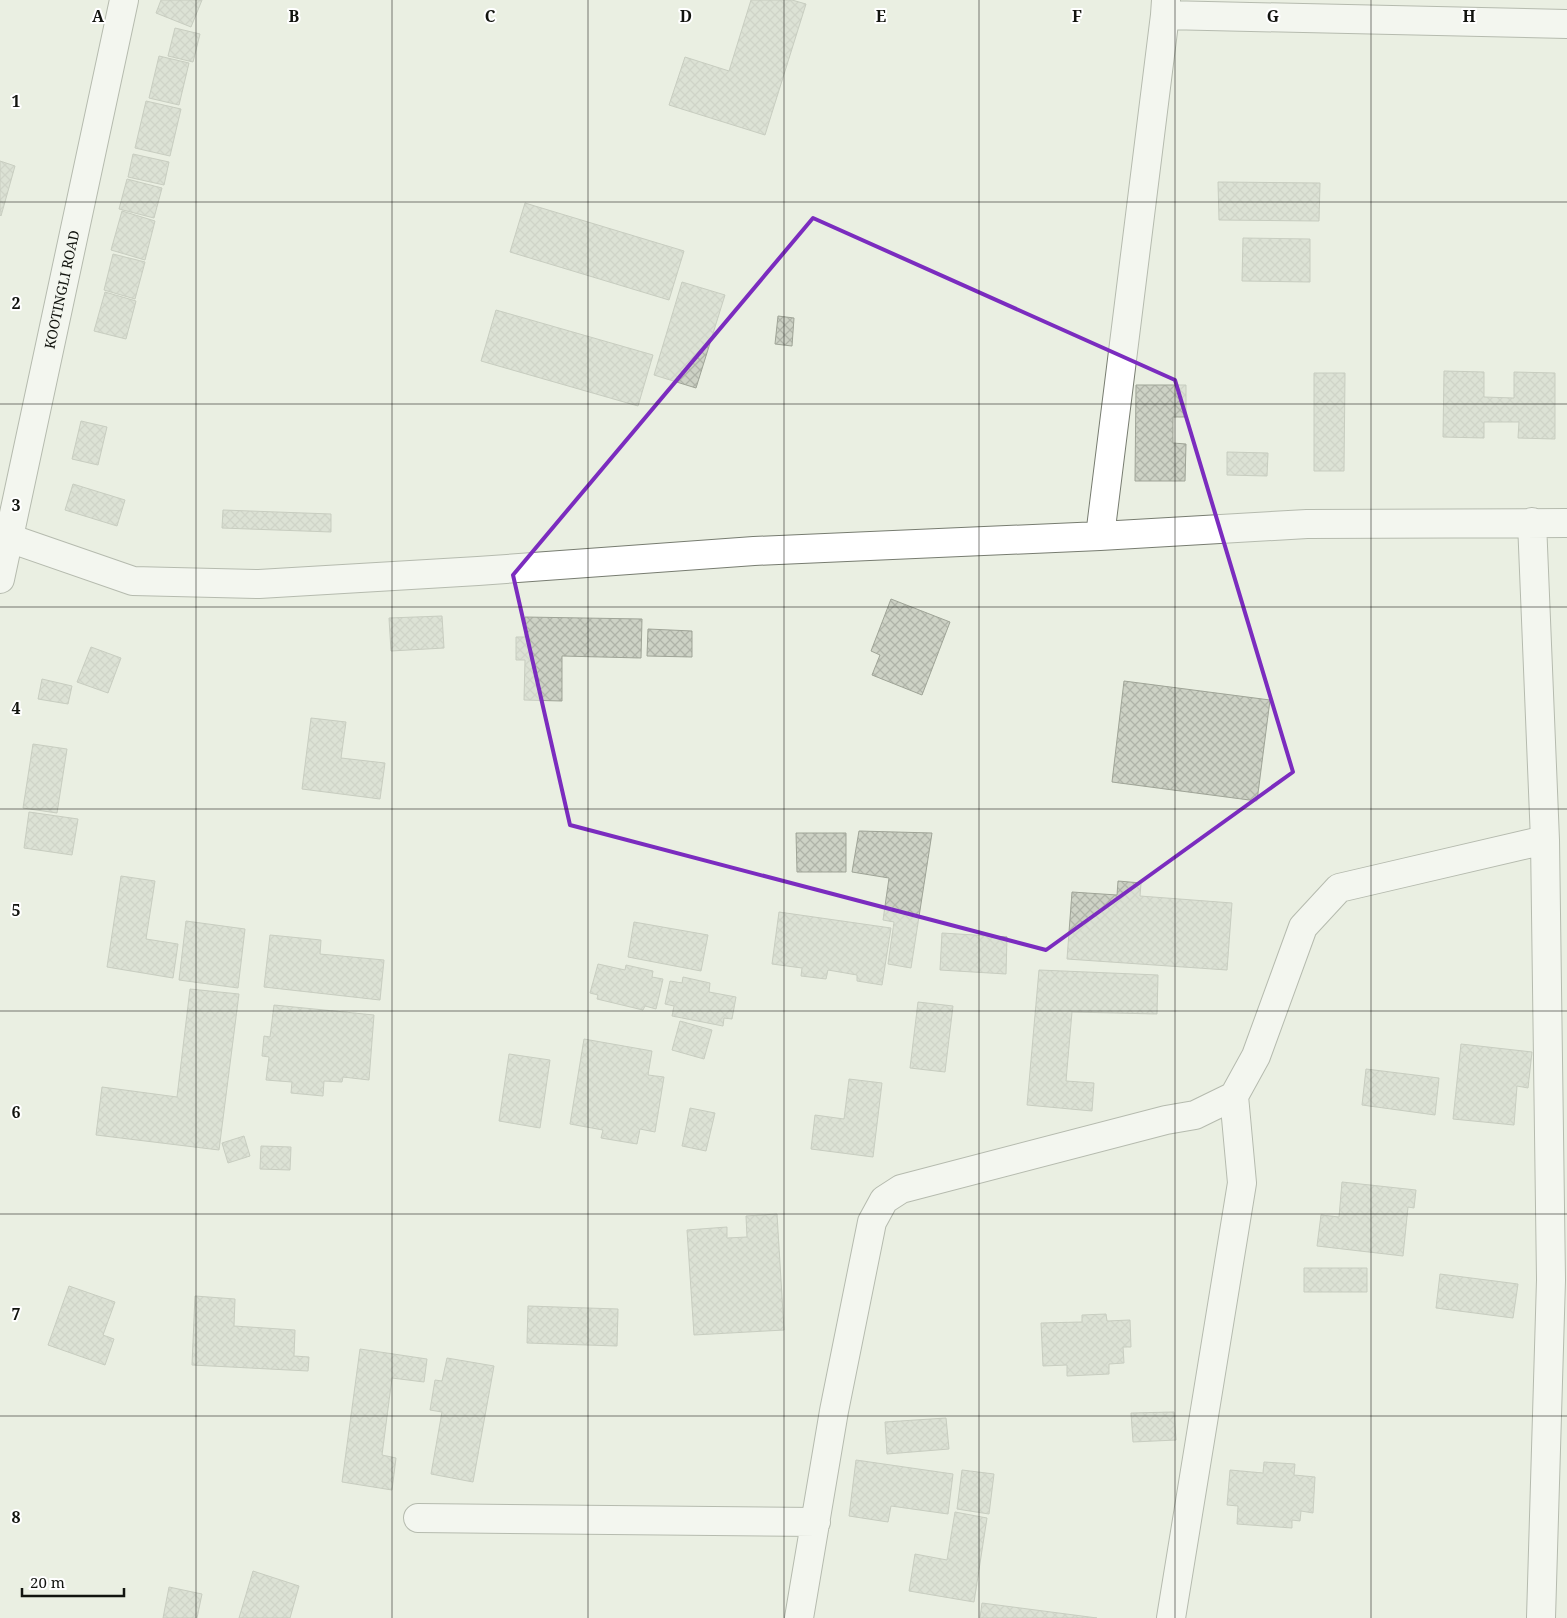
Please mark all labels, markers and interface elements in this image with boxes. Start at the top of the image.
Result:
text: A [92,5,105,27]
text: B [289,5,300,27]
text: C [485,5,496,27]
text: D [680,5,692,27]
text: E [876,5,886,27]
text: F [1072,5,1082,27]
text: G [1267,5,1279,27]
text: H [1462,5,1476,27]
text: 1 [11,90,21,112]
street label: KOOTINGLI ROAD [40,228,83,351]
text: 2 [11,292,21,314]
text: 3 [11,494,21,516]
text: 4 [11,697,21,719]
text: 5 [11,899,21,921]
text: 6 [11,1101,21,1123]
text: 7 [11,1303,21,1325]
text: 8 [11,1506,21,1528]
scale bar [22,1566,125,1598]
text: 20 m [30,1572,65,1592]

